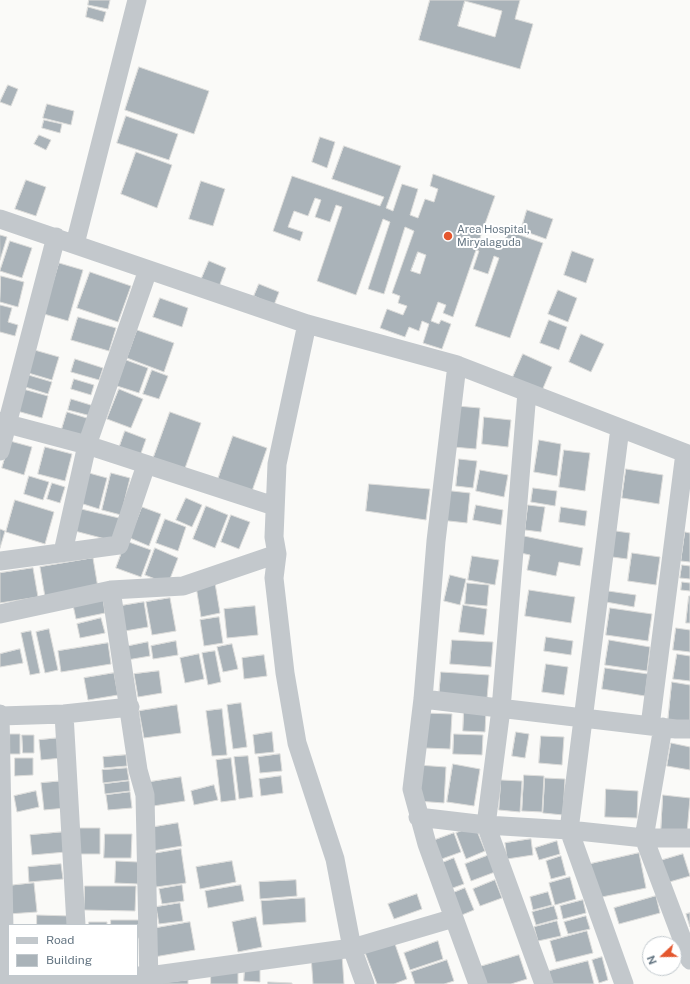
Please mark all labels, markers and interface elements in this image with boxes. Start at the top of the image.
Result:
place label: Area Hospital, Miryalaguda [457,223,530,249]
marker: Area Hospital, Miryalaguda [442,230,454,242]
legend [8,924,138,976]
text: Road [46,933,74,947]
north arrow [642,936,682,976]
text: Building [46,953,92,967]
text: N [645,954,659,966]

